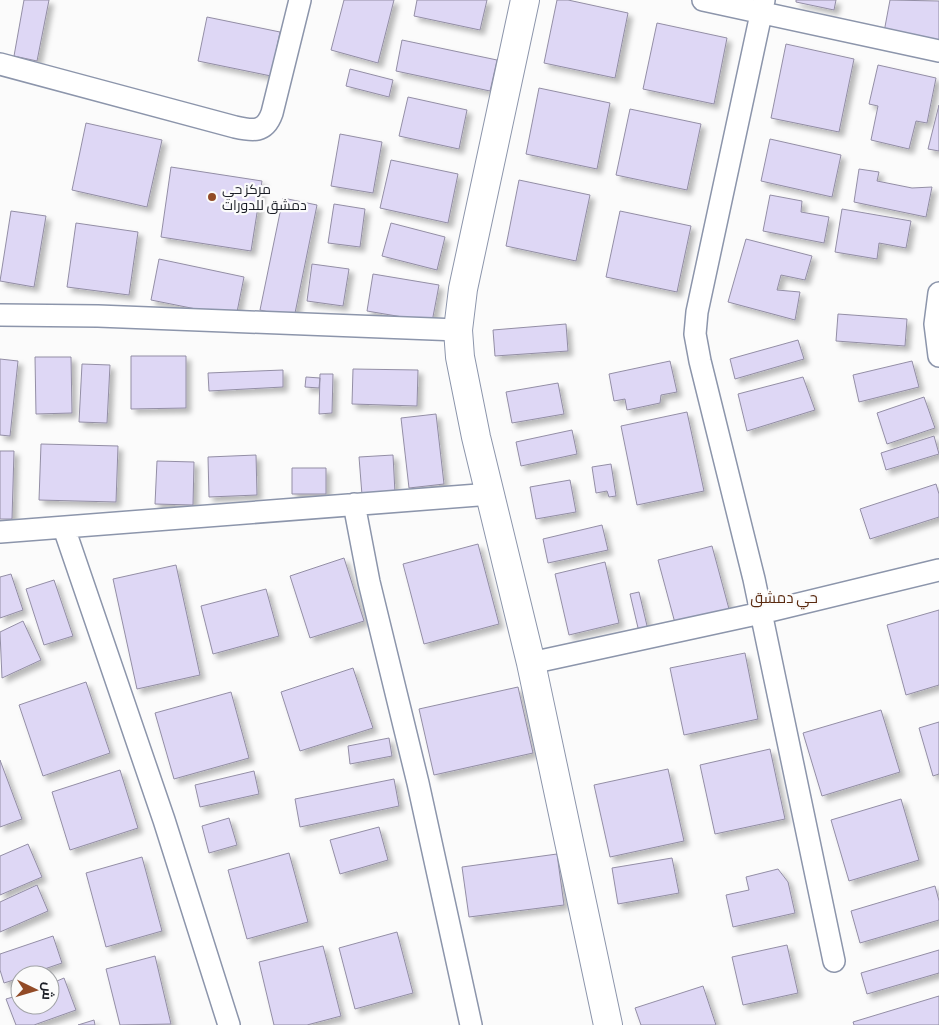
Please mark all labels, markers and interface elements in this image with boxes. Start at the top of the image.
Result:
place label: مركز حي دمشق للدورات [222,181,307,214]
marker: مركز حي دمشق للدورات [206,191,218,203]
district label: حي دمشق [750,590,818,610]
north arrow [10,965,60,1015]
text: ش [38,981,57,1001]

